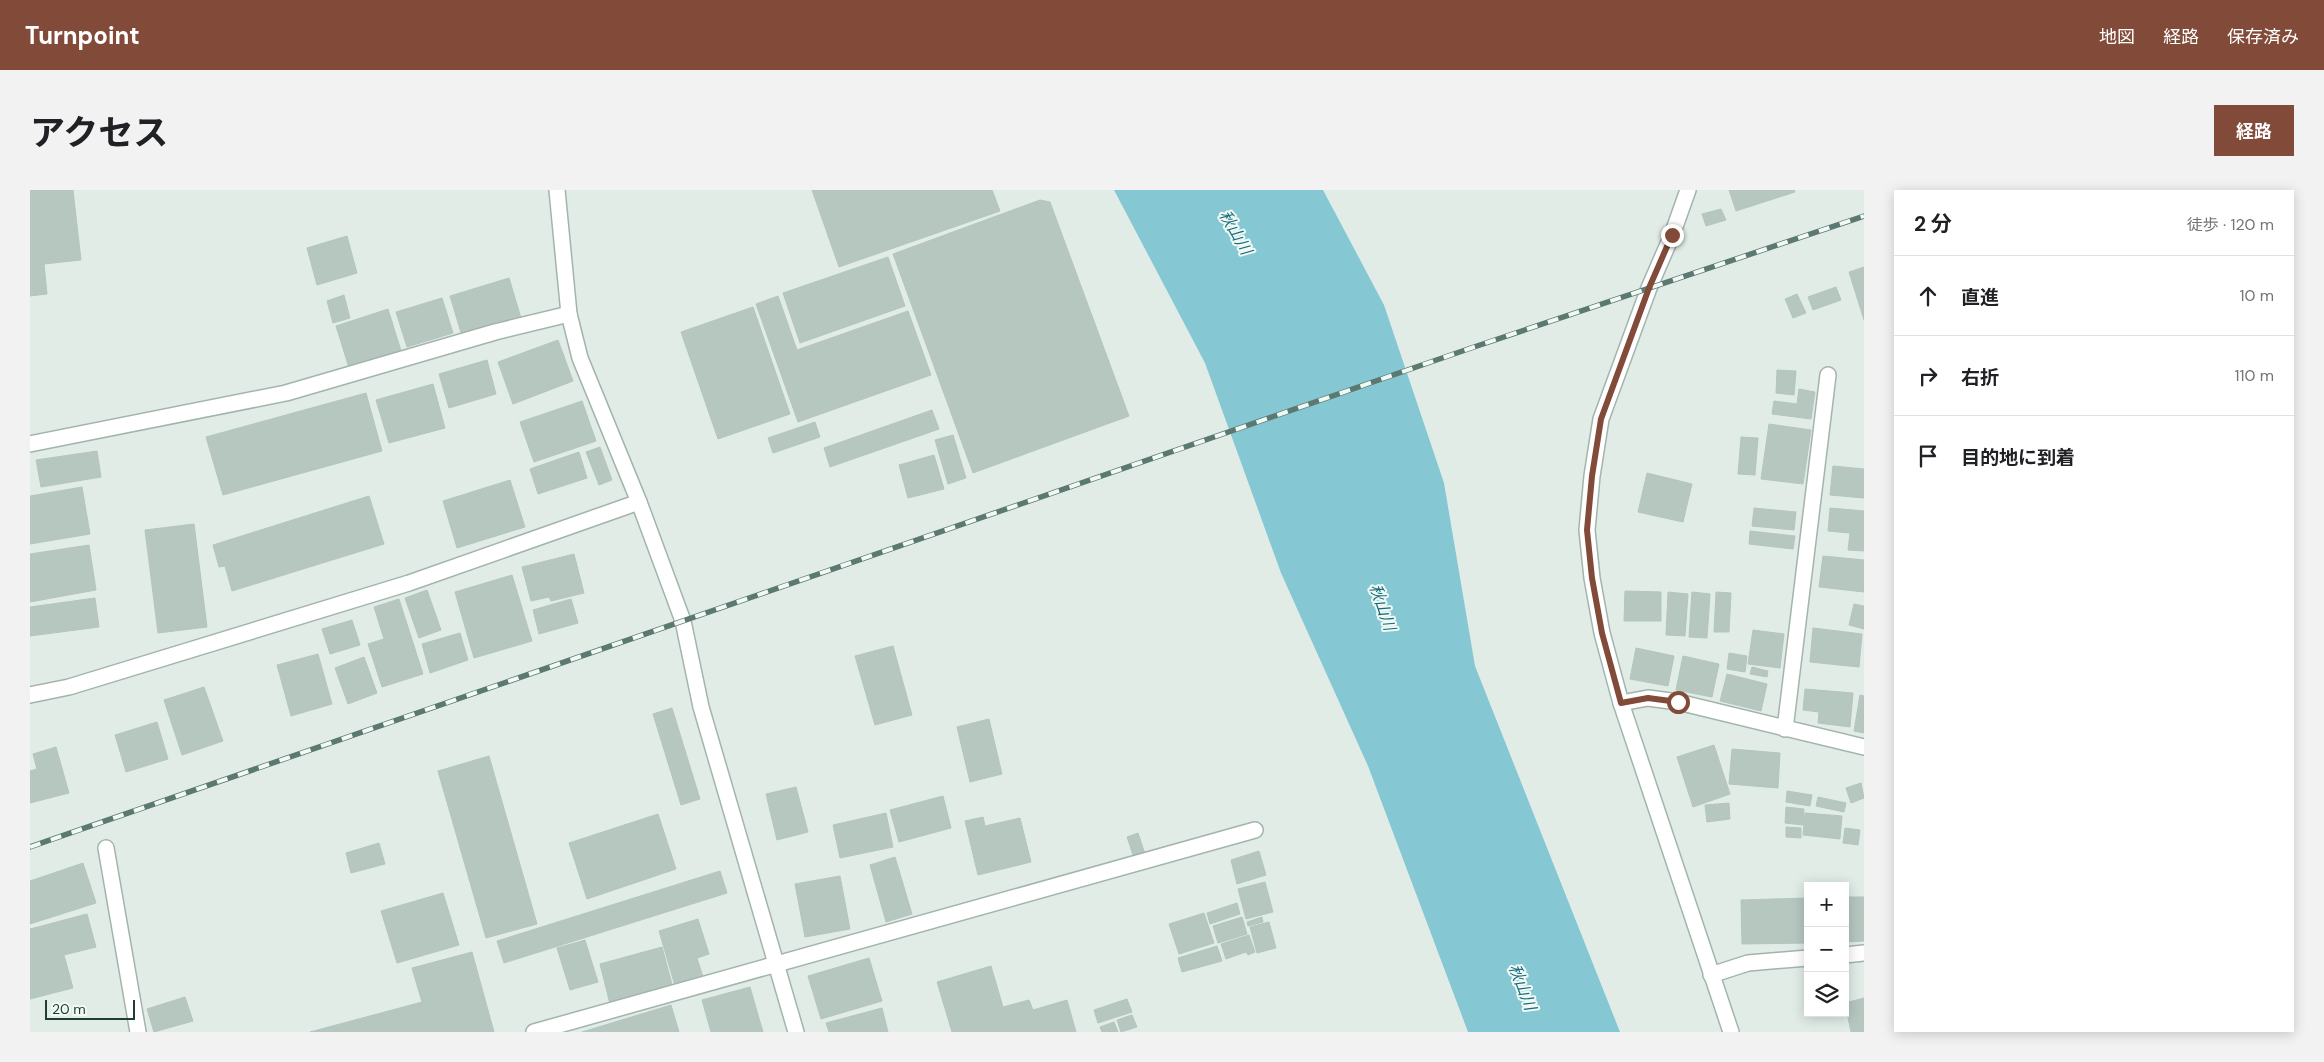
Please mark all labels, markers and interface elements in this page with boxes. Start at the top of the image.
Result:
text: Turnpoint [25,20,140,51]
text: 地図 [2099,25,2135,49]
text: 経路 [2163,25,2199,49]
text: 保存済み [2227,25,2299,49]
button: 経路 [2214,105,2294,156]
text: アクセス [30,110,168,156]
water label: 秋山川 [1214,206,1258,260]
text: 2 分 [1914,210,1952,238]
text: 徒歩 · 120 m [2187,214,2274,235]
route end [1661,224,1684,247]
icon: ahead [1914,282,1942,310]
text: 直進 [1961,285,1999,310]
text: 10 m [2240,285,2274,306]
icon: right [1914,362,1942,390]
text: 右折 [1961,365,1999,390]
text: 110 m [2235,365,2274,386]
icon: arrive [1914,442,1942,470]
text: 目的地に到着 [1961,445,2075,470]
water label: 秋山川 [1365,581,1401,635]
route start [1667,691,1690,714]
map controls [1804,882,1849,1017]
button: + [1804,882,1849,927]
button: − [1804,927,1849,972]
water label: 秋山川 [1504,961,1542,1015]
button: layers [1804,972,1849,1017]
scale bar [45,997,135,1020]
text: 20 m [52,1000,86,1018]

